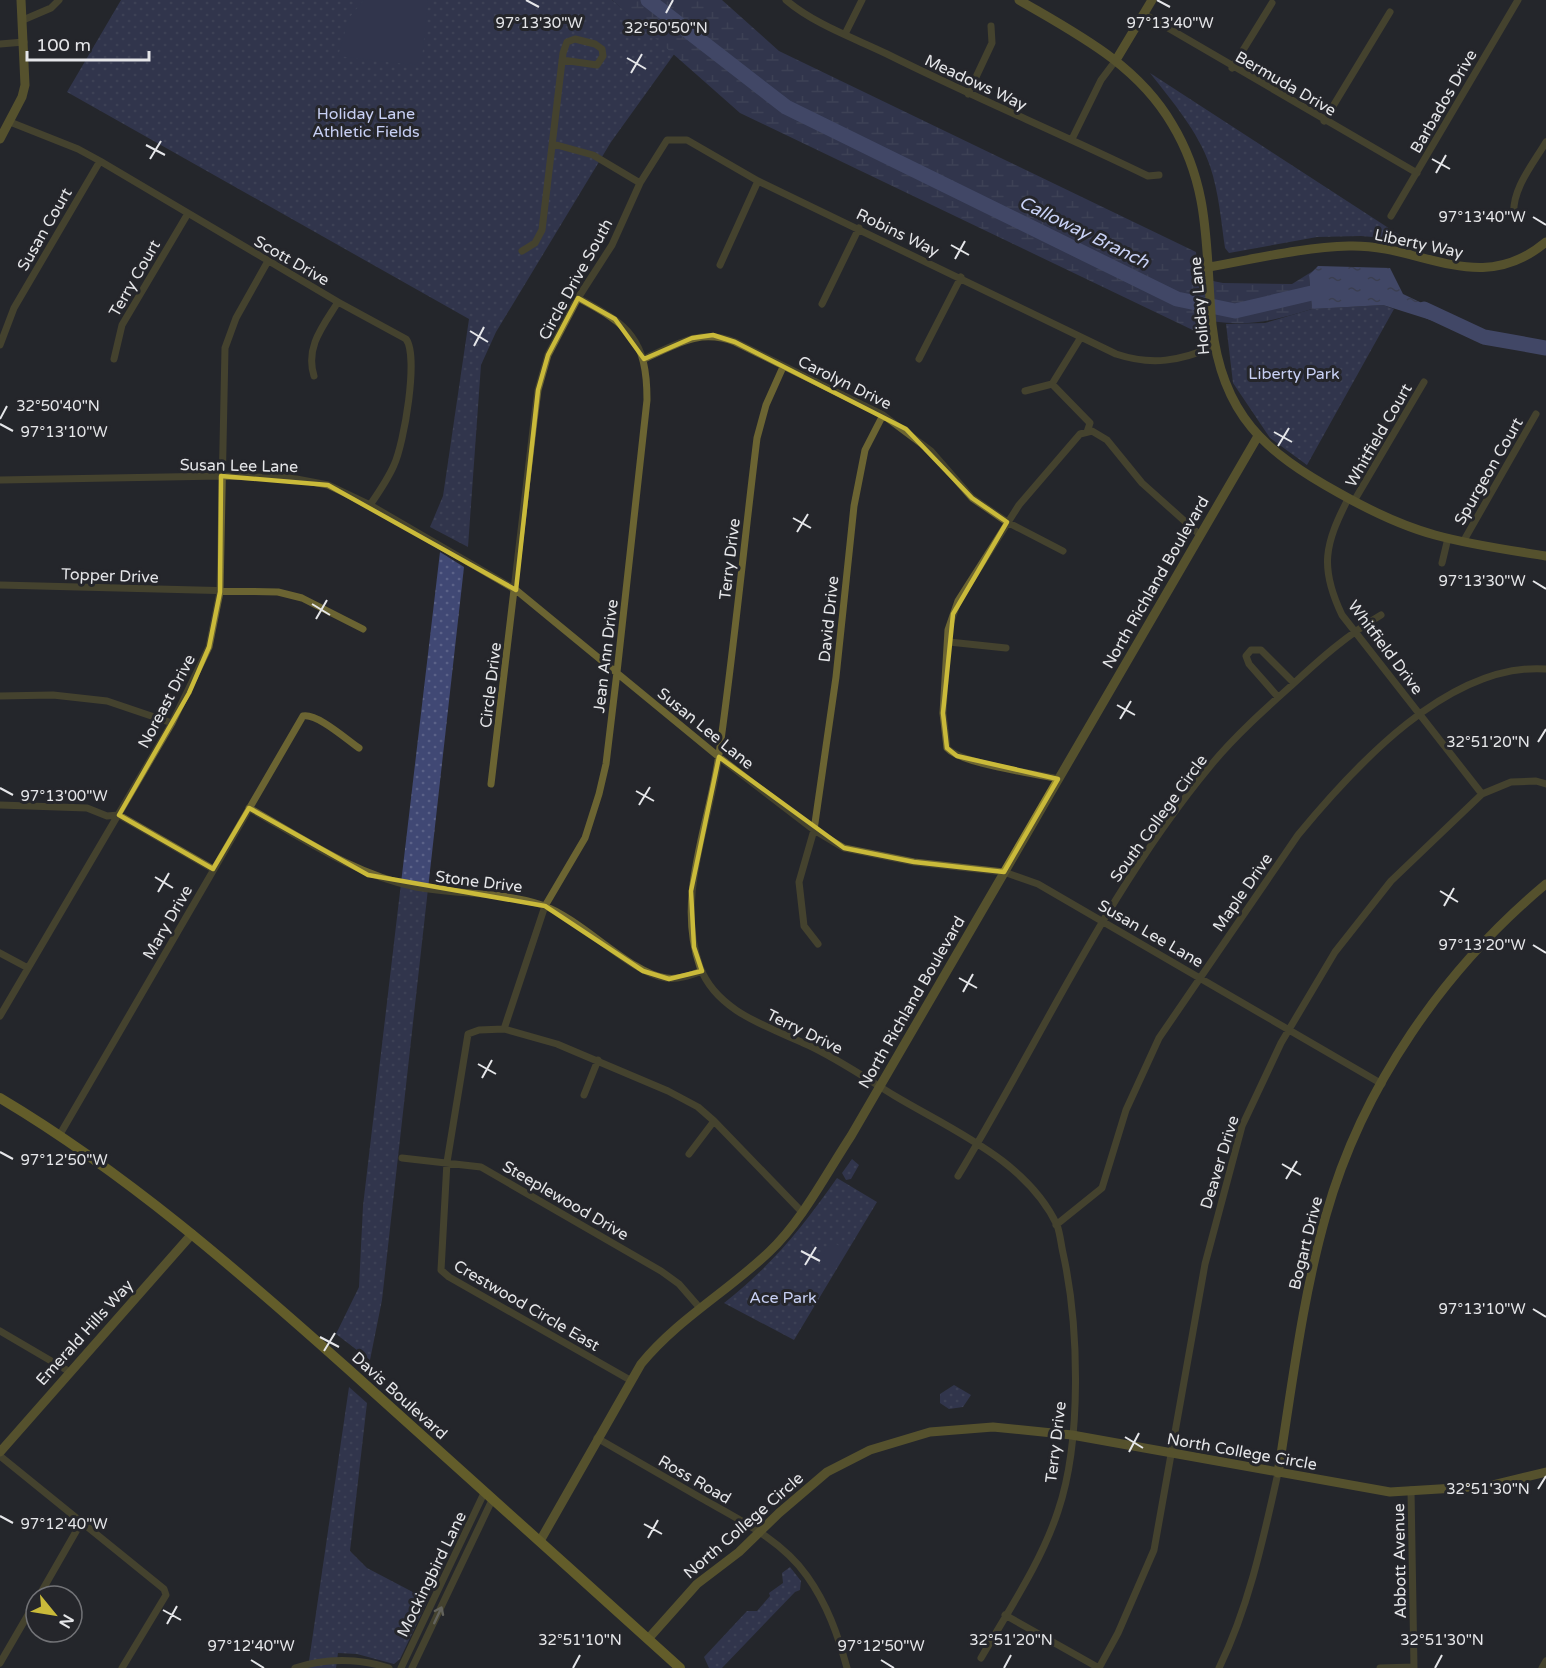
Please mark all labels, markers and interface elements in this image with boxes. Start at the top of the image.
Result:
text: 97°13'30"W [495,14,583,32]
text: 97°13'40"W [1126,14,1214,32]
text: 32°50'50"N [624,19,708,37]
scale bar [27,24,148,62]
text: 100 m [36,34,91,56]
street label: Barbados Drive [1406,46,1482,157]
street label: Bermuda Drive [1231,47,1340,121]
street label: Meadows Way [921,50,1030,115]
park label: Holiday Lane Athletic Fields [312,104,420,142]
street label: Susan Court [13,184,77,275]
water label: Calloway Branch [1015,191,1153,273]
street label: Robins Way [853,204,943,262]
text: 97°13'40"W [1438,208,1526,226]
street label: Circle Drive South [534,215,617,344]
street label: Liberty Way [1373,225,1465,263]
street label: Scott Drive [250,231,333,290]
street label: Terry Court [105,237,165,320]
street label: Holiday Lane [1186,256,1214,356]
street label: Carolyn Drive [795,352,895,414]
park label: Liberty Park [1248,364,1340,384]
street label: Whitfield Court [1341,380,1417,491]
text: 32°50'40"N [16,397,100,415]
street label: Spurgeon Court [1450,414,1528,529]
text: 97°13'10"W [20,423,108,441]
street label: Susan Lee Lane [180,455,298,477]
street label: North Richland Boulevard [1098,493,1214,672]
street label: Terry Drive [715,517,745,601]
street label: Topper Drive [61,564,159,588]
text: 97°13'30"W [1438,572,1526,590]
street label: David Drive [815,575,843,663]
street label: Whitfield Drive [1343,596,1427,699]
street label: Jean Ann Drive [589,598,623,714]
street label: Circle Drive [476,641,506,729]
street label: Noreast Drive [134,651,200,752]
street label: Susan Lee Lane [653,684,758,774]
text: 32°51'20"N [1446,733,1530,751]
street label: South College Circle [1106,751,1212,886]
text: 97°13'00"W [20,787,108,805]
street label: Maple Drive [1208,850,1277,936]
street label: Stone Drive [434,867,524,897]
street label: Mary Drive [139,882,197,963]
street label: Susan Lee Lane [1094,896,1207,972]
street label: North Richland Boulevard [854,913,970,1092]
text: 97°13'20"W [1438,936,1526,954]
street label: Terry Drive [763,1005,846,1059]
street label: Deaver Drive [1196,1113,1244,1211]
text: 97°12'50"W [20,1151,108,1169]
street label: Steeplewood Drive [499,1157,632,1245]
street label: Bogart Drive [1285,1194,1327,1292]
street label: Crestwood Circle East [450,1256,603,1356]
street label: Emerald Hills Way [32,1275,138,1390]
park label: Ace Park [749,1288,817,1308]
text: 97°13'10"W [1438,1300,1526,1318]
street label: Davis Boulevard [347,1348,451,1444]
street label: Terry Drive [1041,1400,1071,1484]
street label: North College Circle [1165,1429,1318,1475]
street label: Ross Road [654,1451,735,1509]
street label: North College Circle [680,1468,808,1583]
text: 32°51'30"N [1446,1480,1530,1498]
street label: Abbott Avenue [1389,1503,1411,1619]
street label: Mockingbird Lane [393,1508,471,1641]
text: 97°12'40"W [20,1515,108,1533]
north arrow [24,1584,84,1644]
one-way arrow [432,1607,444,1625]
text: N [54,1610,78,1632]
text: 32°51'10"N [538,1631,622,1649]
text: 32°51'20"N [969,1631,1053,1649]
text: 32°51'30"N [1400,1631,1484,1649]
text: 97°12'40"W [207,1637,295,1655]
text: 97°12'50"W [837,1637,925,1655]

